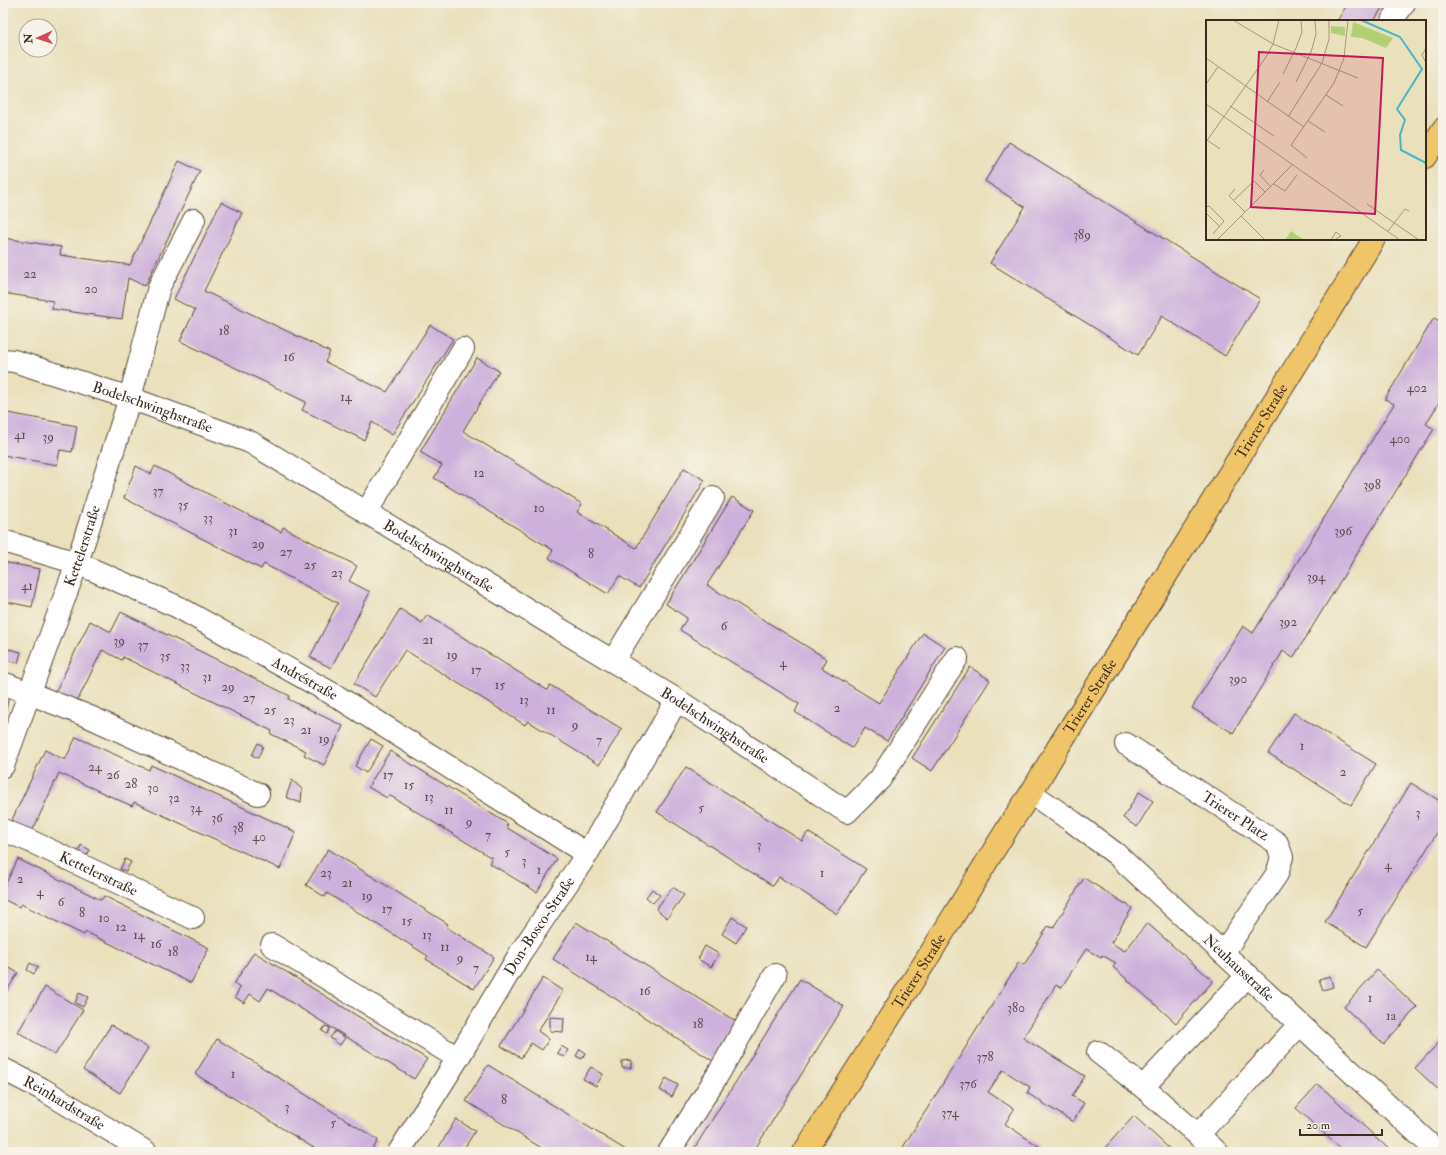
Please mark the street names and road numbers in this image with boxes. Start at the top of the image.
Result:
street label: Bodelschwinghstraße [90,377,215,437]
street label: Trierer Straße [1231,380,1292,463]
street label: Kettelerstraße [60,503,104,589]
street label: Bodelschwinghstraße [380,515,497,597]
street label: Andréstraße [268,652,341,704]
street label: Trierer Straße [1059,655,1121,738]
street label: Bodelschwinghstraße [657,683,773,768]
street label: Trierer Platz [1198,787,1273,845]
street label: Kettelerstraße [56,847,141,900]
street label: Don-Bosco-Straße [500,873,579,979]
street label: Trierer Straße [888,930,950,1013]
street label: Neuhausstraße [1199,930,1278,1005]
street label: Reinhardstraße [20,1072,109,1134]

